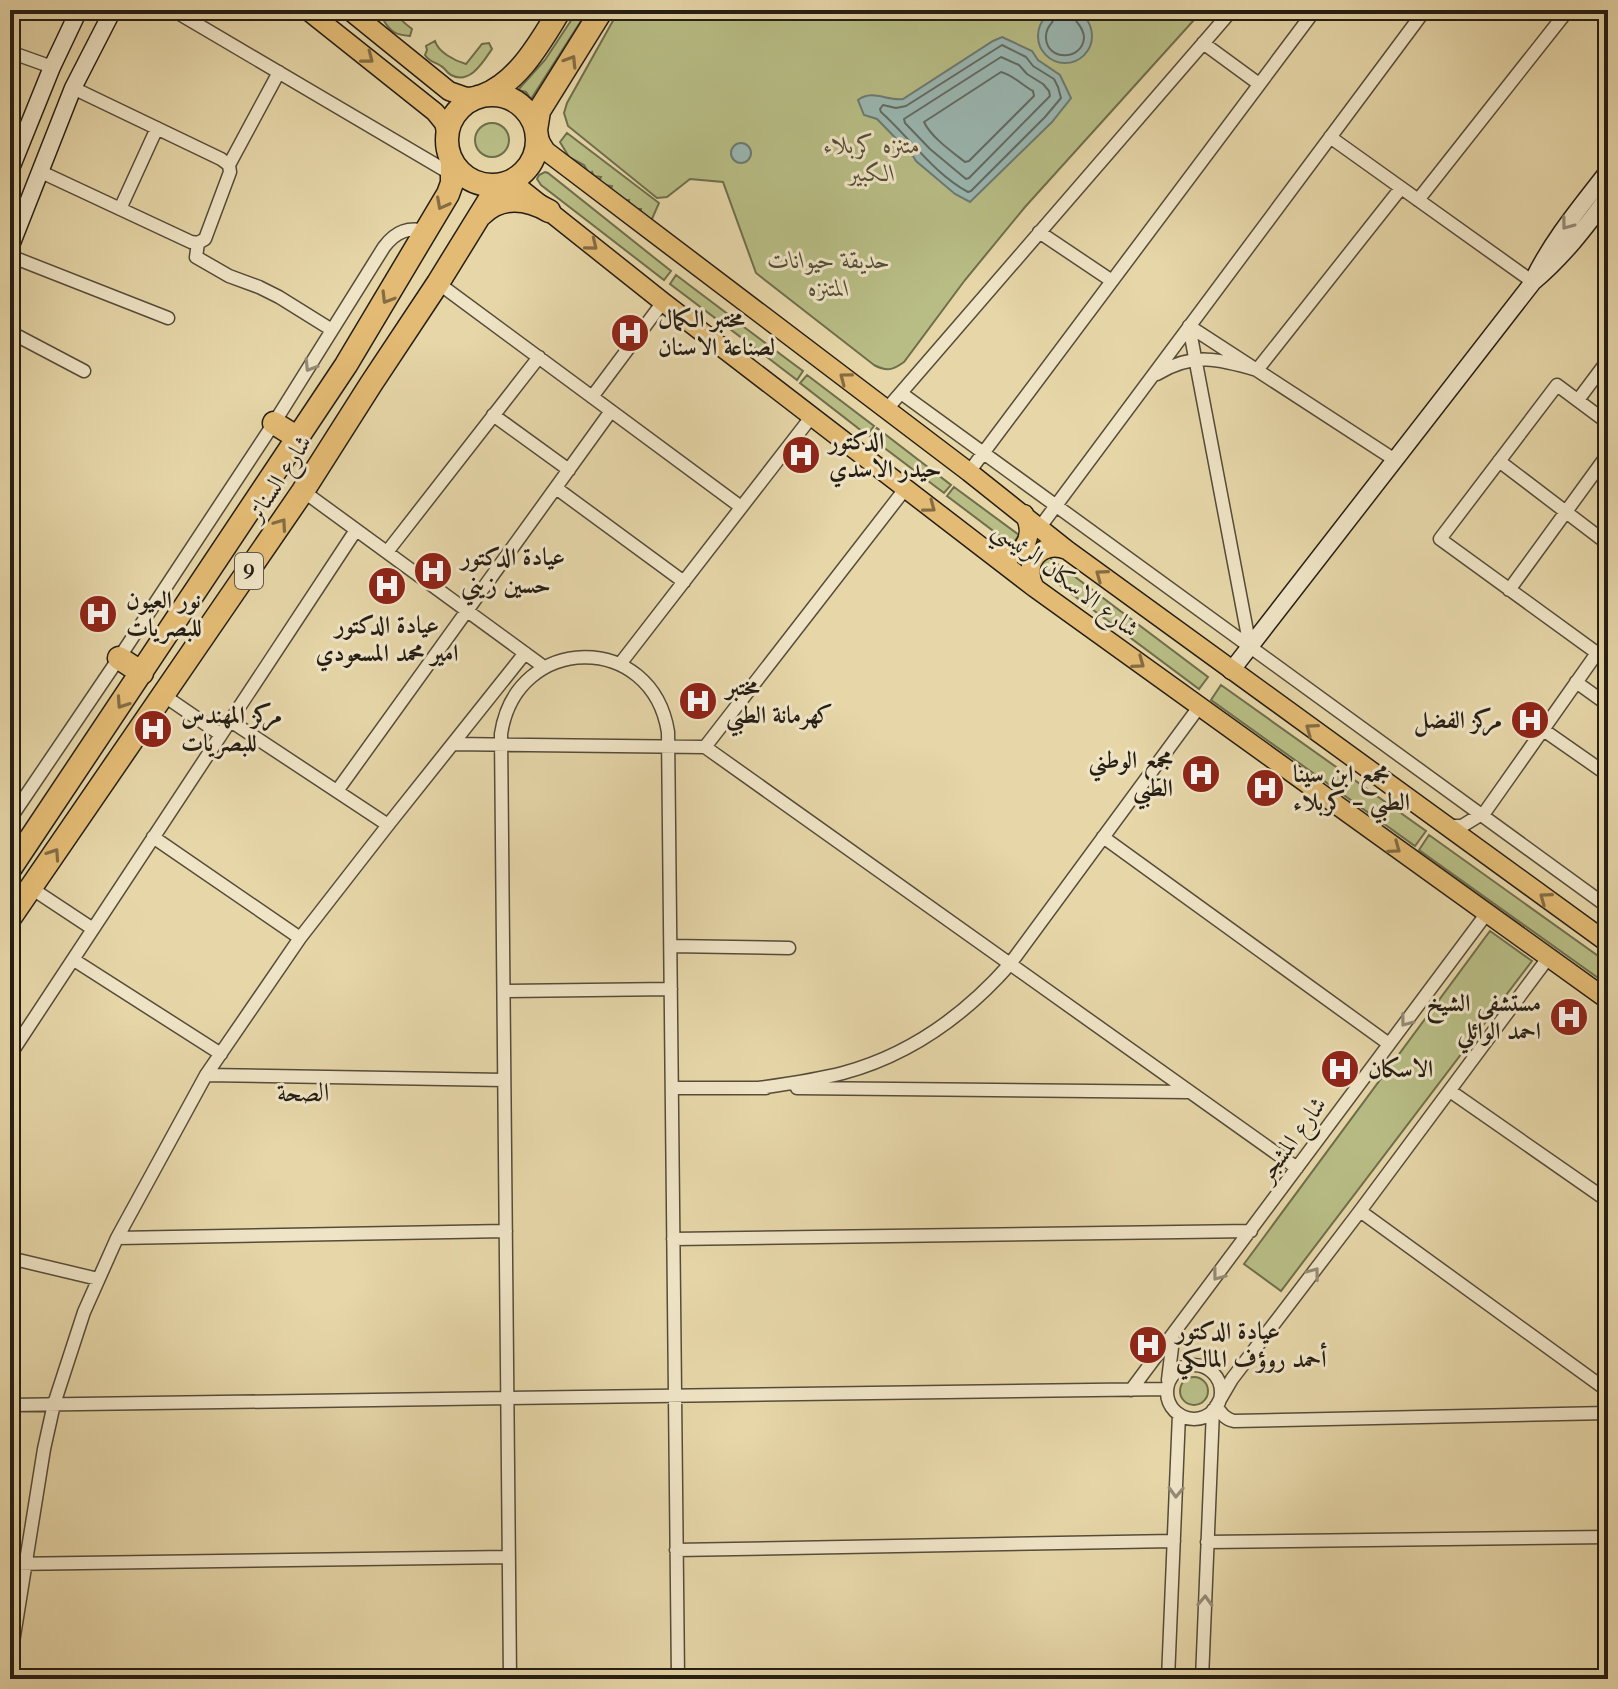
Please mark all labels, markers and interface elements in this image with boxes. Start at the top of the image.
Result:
one-way arrow [359,49,374,63]
one-way arrow [561,55,576,70]
park label: متنزه كربلاء الكبير [824,129,920,190]
one-way arrow [437,196,452,210]
one-way arrow [1563,215,1577,230]
one-way arrow [583,235,597,250]
park label: حديقة حيوانات المتنزه [768,244,890,305]
one-way arrow [381,289,397,304]
place label: مختبر الكمال لصناعة الاسنان [658,303,775,364]
hospital icon: مختبر الكمال لصناعة الاسنان [609,312,651,354]
one-way arrow [304,357,319,371]
one-way arrow [839,373,853,388]
place label: الدكتور حيدر الاسدي [826,425,942,488]
street label: شارع السناتر [237,429,322,532]
hospital icon: الدكتور حيدر الاسدي [780,434,822,476]
one-way arrow [921,498,936,512]
street label: شارع الاسكان الرئيسي [983,513,1146,649]
one-way arrow [271,518,286,532]
place label: عيادة الدكتور حسين زيني [458,541,565,606]
hospital icon: عيادة الدكتور حسين زيني [412,550,454,592]
road number: 9 [235,553,263,589]
hospital icon: عيادة الدكتور امير محمد المسعودي [366,565,408,607]
one-way arrow [1095,570,1110,585]
place label: نور العيون للبصريات [126,584,202,645]
hospital icon: نور العيون للبصريات [77,593,119,635]
place label: عيادة الدكتور امير محمد المسعودي [316,609,459,672]
one-way arrow [1130,653,1144,668]
place label: مختبر كهرمانة الطبي [723,671,833,737]
hospital icon: مختبر كهرمانة الطبي [677,680,719,722]
one-way arrow [117,694,132,709]
place label: مركز المهندس للبصريات [181,699,282,760]
hospital icon: مركز الفضل [1509,699,1551,741]
place label: مركز الفضل [1414,704,1502,737]
hospital icon: مركز المهندس للبصريات [132,708,174,750]
one-way arrow [1306,724,1320,739]
place label: مجمع الوطني الطبي [1088,744,1173,810]
hospital icon: مجمع الوطني الطبي [1180,753,1222,795]
place label: مجمع ابن سينا الطبي - كربلاء [1293,758,1410,824]
hospital icon: مجمع ابن سينا الطبي - كربلاء [1244,767,1286,809]
one-way arrow [1386,838,1401,852]
one-way arrow [44,848,59,862]
one-way arrow [1539,893,1553,907]
place label: مستشفى الشيخ احمد الوائلي [1426,987,1541,1054]
hospital icon: مستشفى الشيخ احمد الوائلي [1548,996,1590,1038]
one-way arrow [1402,1012,1416,1026]
hospital icon: الاسكان [1319,1048,1361,1090]
place label: الاسكان [1368,1053,1433,1086]
district label: الصحة [277,1075,329,1110]
street label: شارع المشجر [1248,1090,1337,1193]
one-way arrow [1214,1266,1228,1280]
one-way arrow [1304,1267,1318,1281]
place label: عيادة الدكتور أحمد روؤف المالكي [1173,1315,1327,1381]
hospital icon: عيادة الدكتور أحمد روؤف المالكي [1127,1324,1169,1366]
one-way arrow [1167,1486,1184,1499]
one-way arrow [1196,1594,1213,1607]

